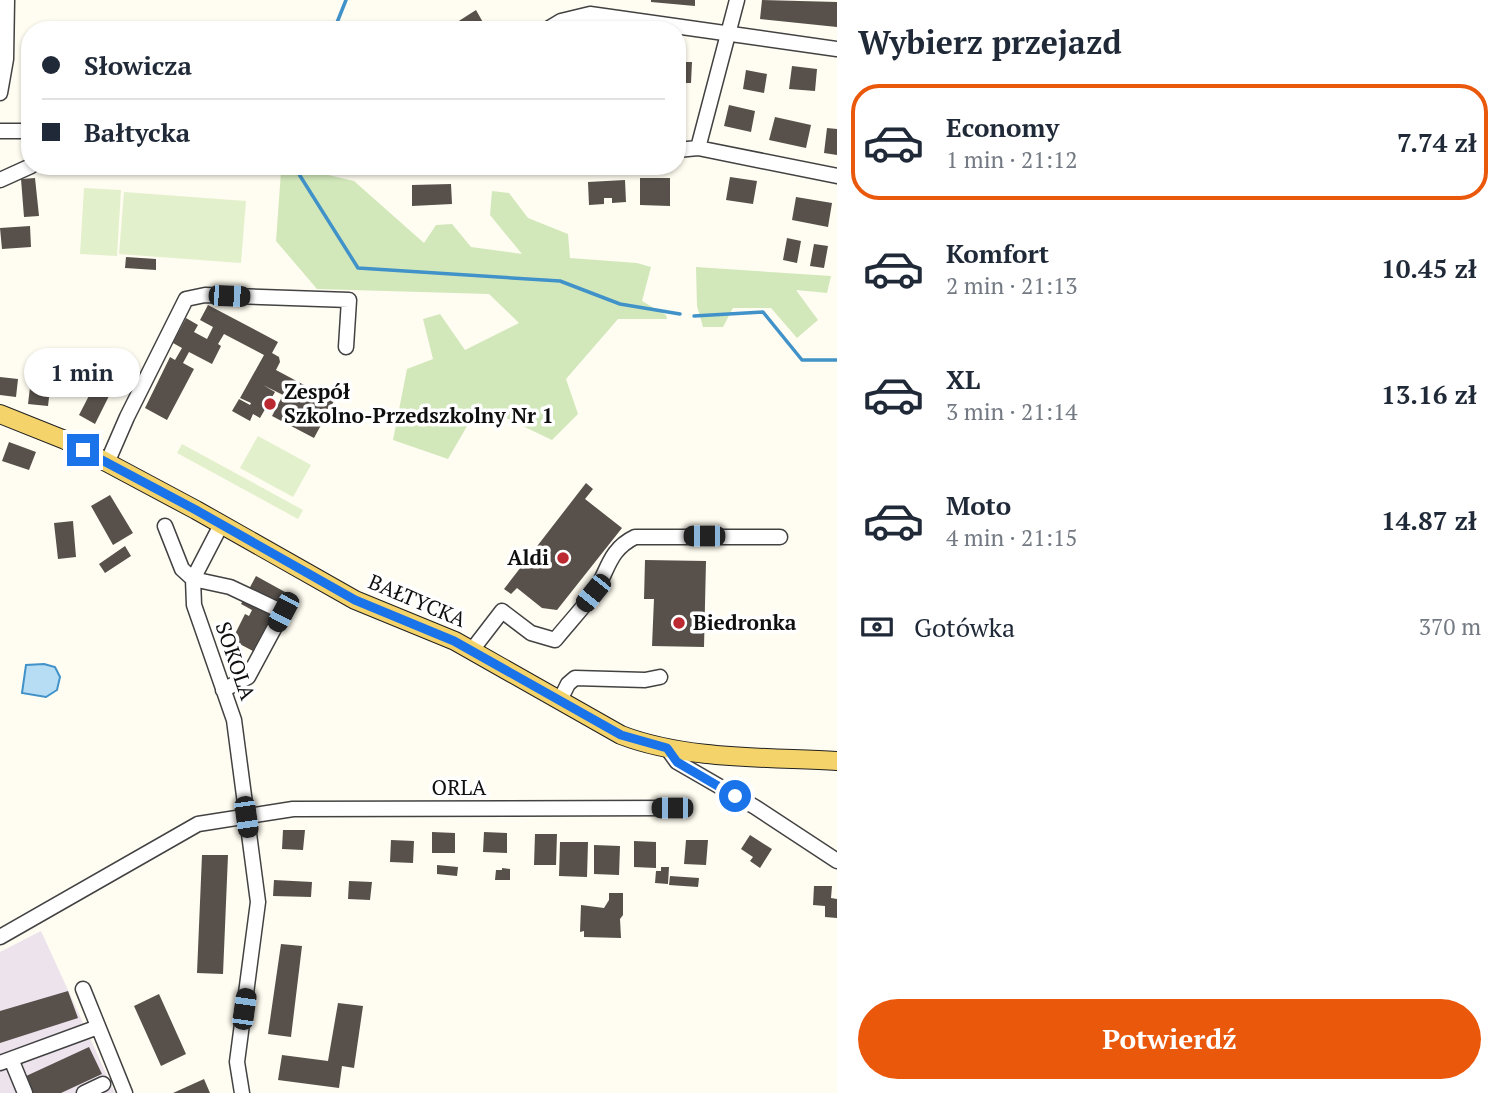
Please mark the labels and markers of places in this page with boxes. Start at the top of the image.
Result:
place label: Zespół Szkolno-Przedszkolny Nr 1 [284,377,554,429]
marker: Zespół Szkolno-Przedszkolny Nr 1 [262,396,278,412]
place label: Aldi [507,543,549,571]
marker: Aldi [555,550,571,566]
place label: Biedronka [693,608,797,636]
marker: Biedronka [671,615,687,631]

